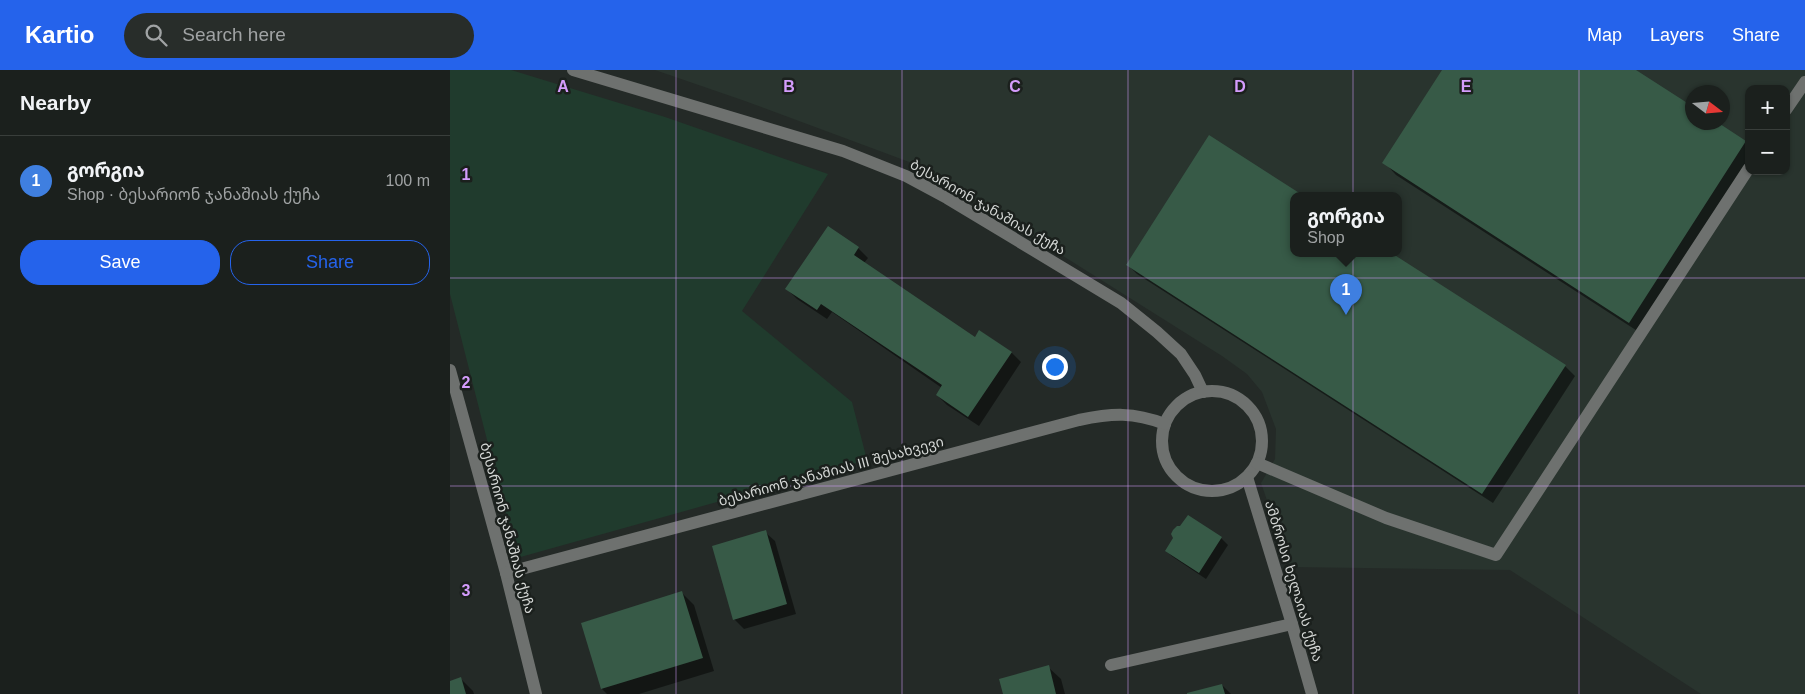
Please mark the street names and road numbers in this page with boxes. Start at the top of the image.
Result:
street label: ბესარიონ ჯანაშიას ქუჩა [907,156,1068,259]
street label: ბესარიონ ჯანაშიას III შესახვევი [717,433,946,510]
street label: ბესარიონ ჯანაშიას ქუჩა [476,441,539,616]
street label: ამბროსი ხელაიას ქუჩა [1261,498,1326,664]

